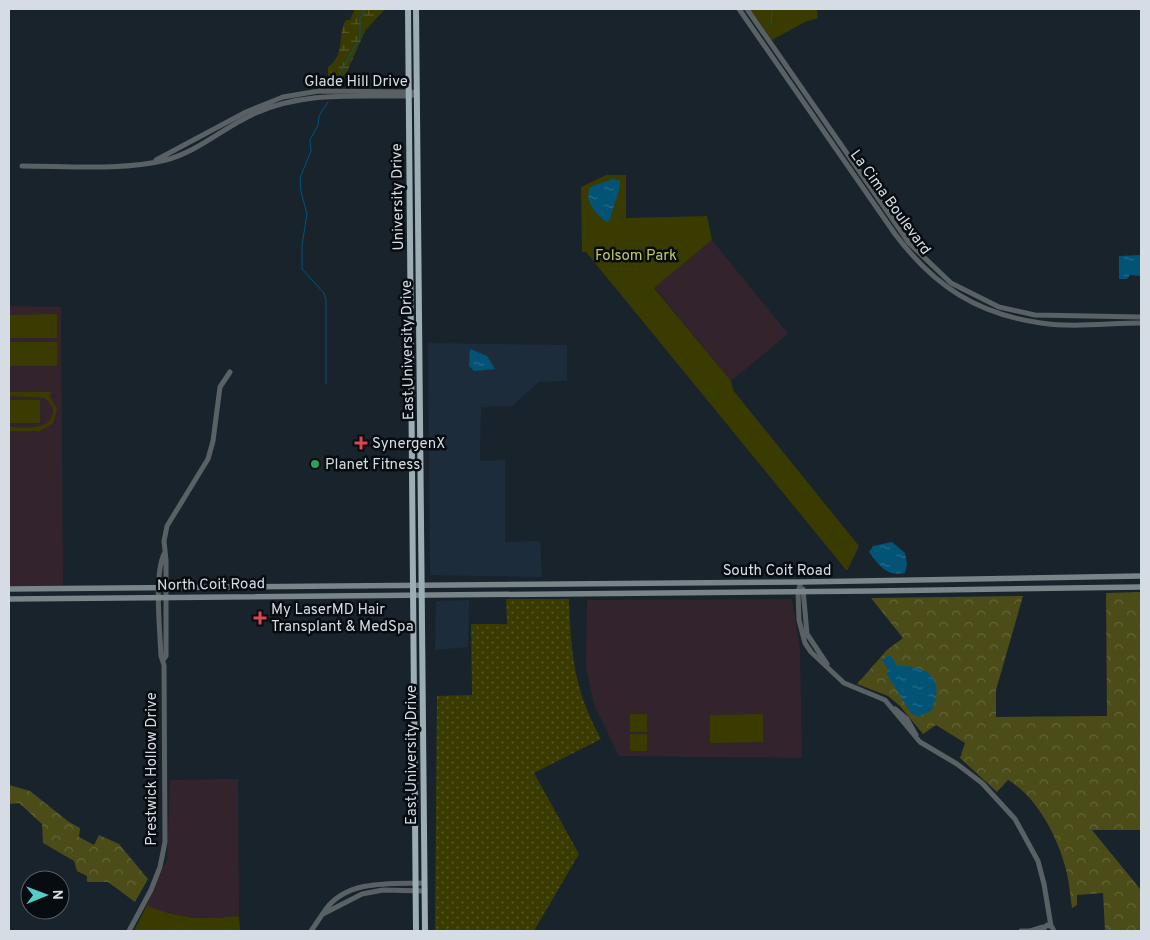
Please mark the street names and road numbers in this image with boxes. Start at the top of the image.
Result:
street label: Glade Hill Drive [304,73,408,92]
street label: University Drive [388,143,409,251]
street label: La Cima Boulevard [845,147,934,259]
street label: East University Drive [398,280,419,420]
street label: South Coit Road [723,562,831,581]
street label: North Coit Road [157,575,265,596]
street label: East University Drive [403,685,422,825]
street label: Prestwick Hollow Drive [143,692,162,846]

